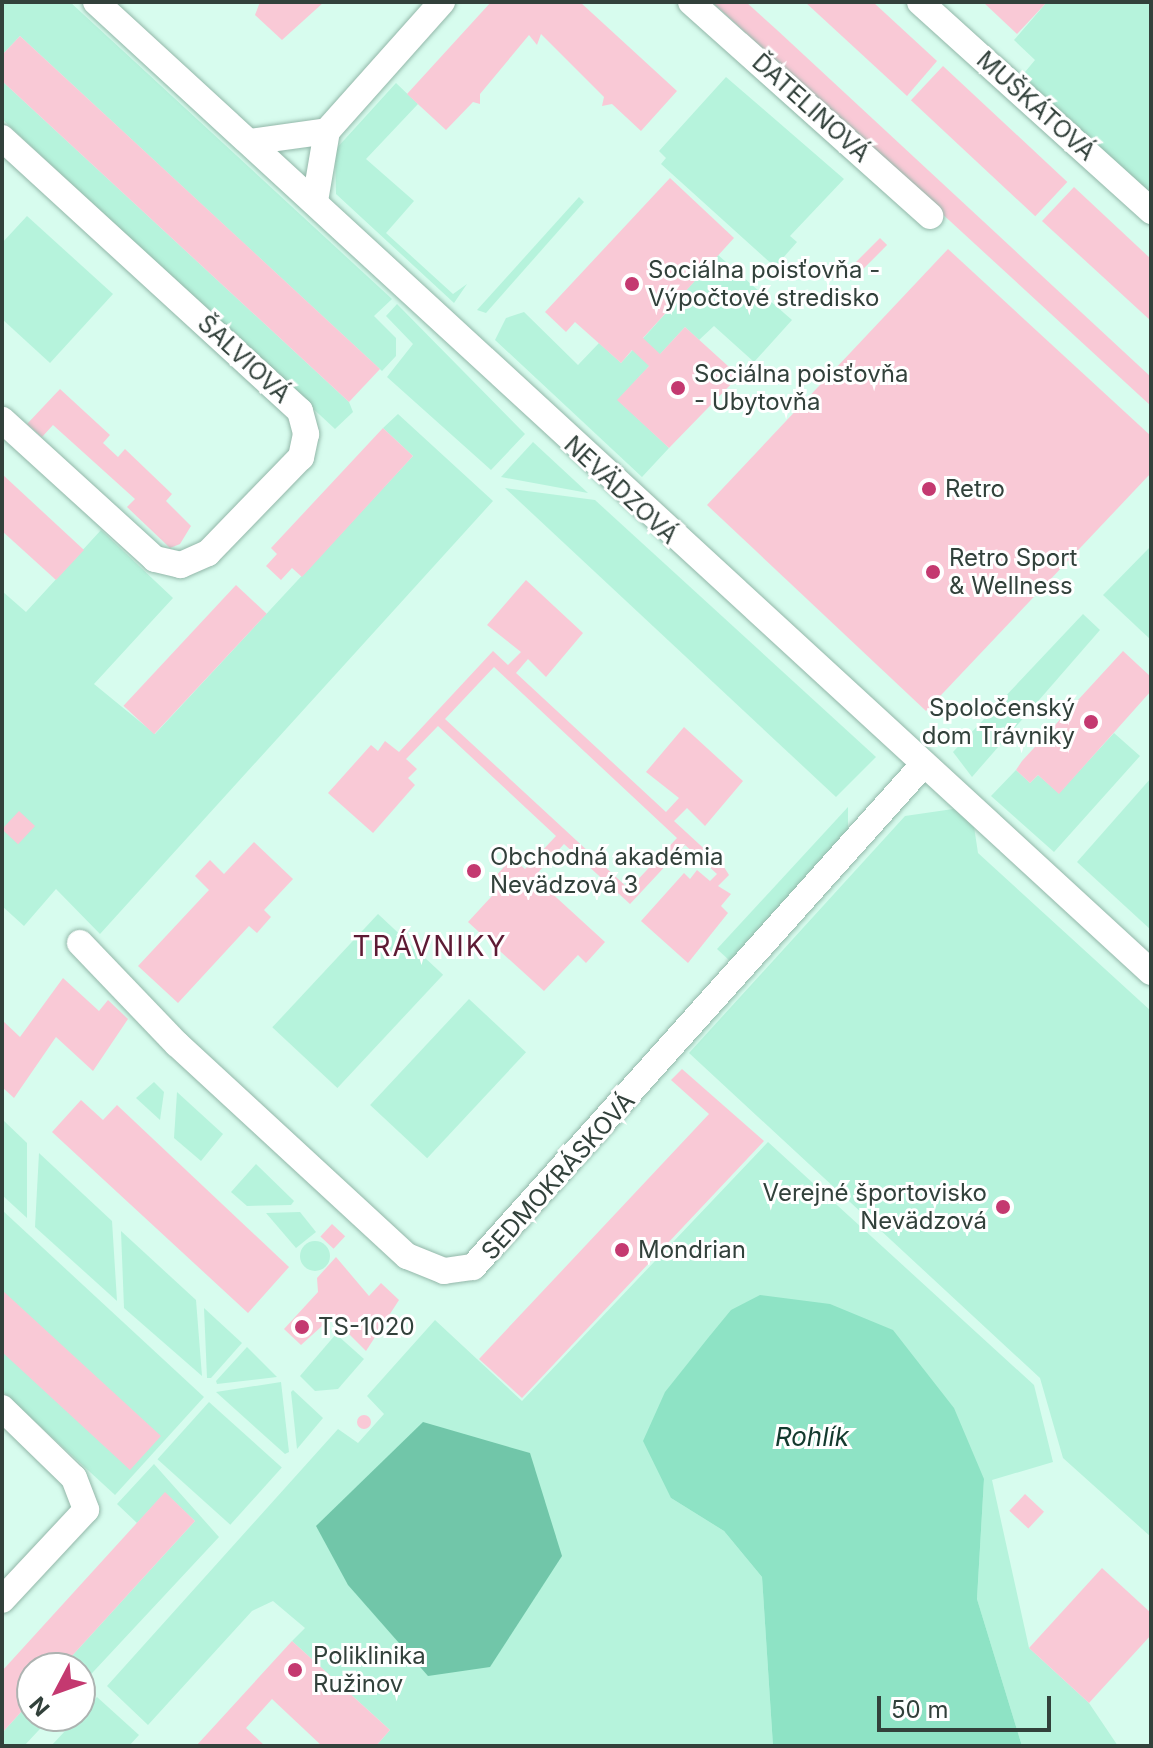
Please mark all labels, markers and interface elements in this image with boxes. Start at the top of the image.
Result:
street label: MUŠKÁTOVÁ [971,45,1101,167]
street label: ĎATELINOVÁ [746,48,876,168]
place label: Sociálna poisťovňa - Výpočtové stredisko [648,256,880,312]
marker: Sociálna poisťovňa - Výpočtové stredisko [623,275,641,293]
street label: ŠALVIOVÁ [192,309,296,409]
place label: Sociálna poisťovňa - Ubytovňa [694,360,908,416]
marker: Sociálna poisťovňa - Ubytovňa [669,379,687,397]
street label: NEVÄDZOVÁ [558,430,684,550]
place label: Retro [945,475,1005,503]
marker: Retro [920,480,938,498]
place label: Retro Sport & Wellness [949,544,1077,600]
marker: Retro Sport & Wellness [924,563,942,581]
place label: Spoločenský dom Trávniky [922,694,1075,750]
marker: Spoločenský dom Trávniky [1082,713,1100,731]
place label: Obchodná akadémia Nevädzová 3 [490,843,724,899]
marker: Obchodná akadémia Nevädzová 3 [465,862,483,880]
district label: TRÁVNIKY [352,929,508,963]
street label: SEDMOKRÁSKOVÁ [475,1086,641,1266]
place label: Verejné športovisko Nevädzová [763,1179,987,1235]
marker: Verejné športovisko Nevädzová [994,1198,1012,1216]
place label: Mondrian [638,1236,746,1264]
marker: Mondrian [613,1241,631,1259]
place label: TS-1020 [318,1313,415,1341]
marker: TS-1020 [293,1318,311,1336]
water label: Rohlík [775,1421,849,1453]
place label: Poliklinika Ružinov [313,1642,426,1698]
north arrow [16,1652,96,1732]
marker: Poliklinika Ružinov [284,1659,306,1681]
scale bar [881,1680,1055,1730]
text: N [24,1692,55,1721]
text: 50 m [891,1695,949,1724]

